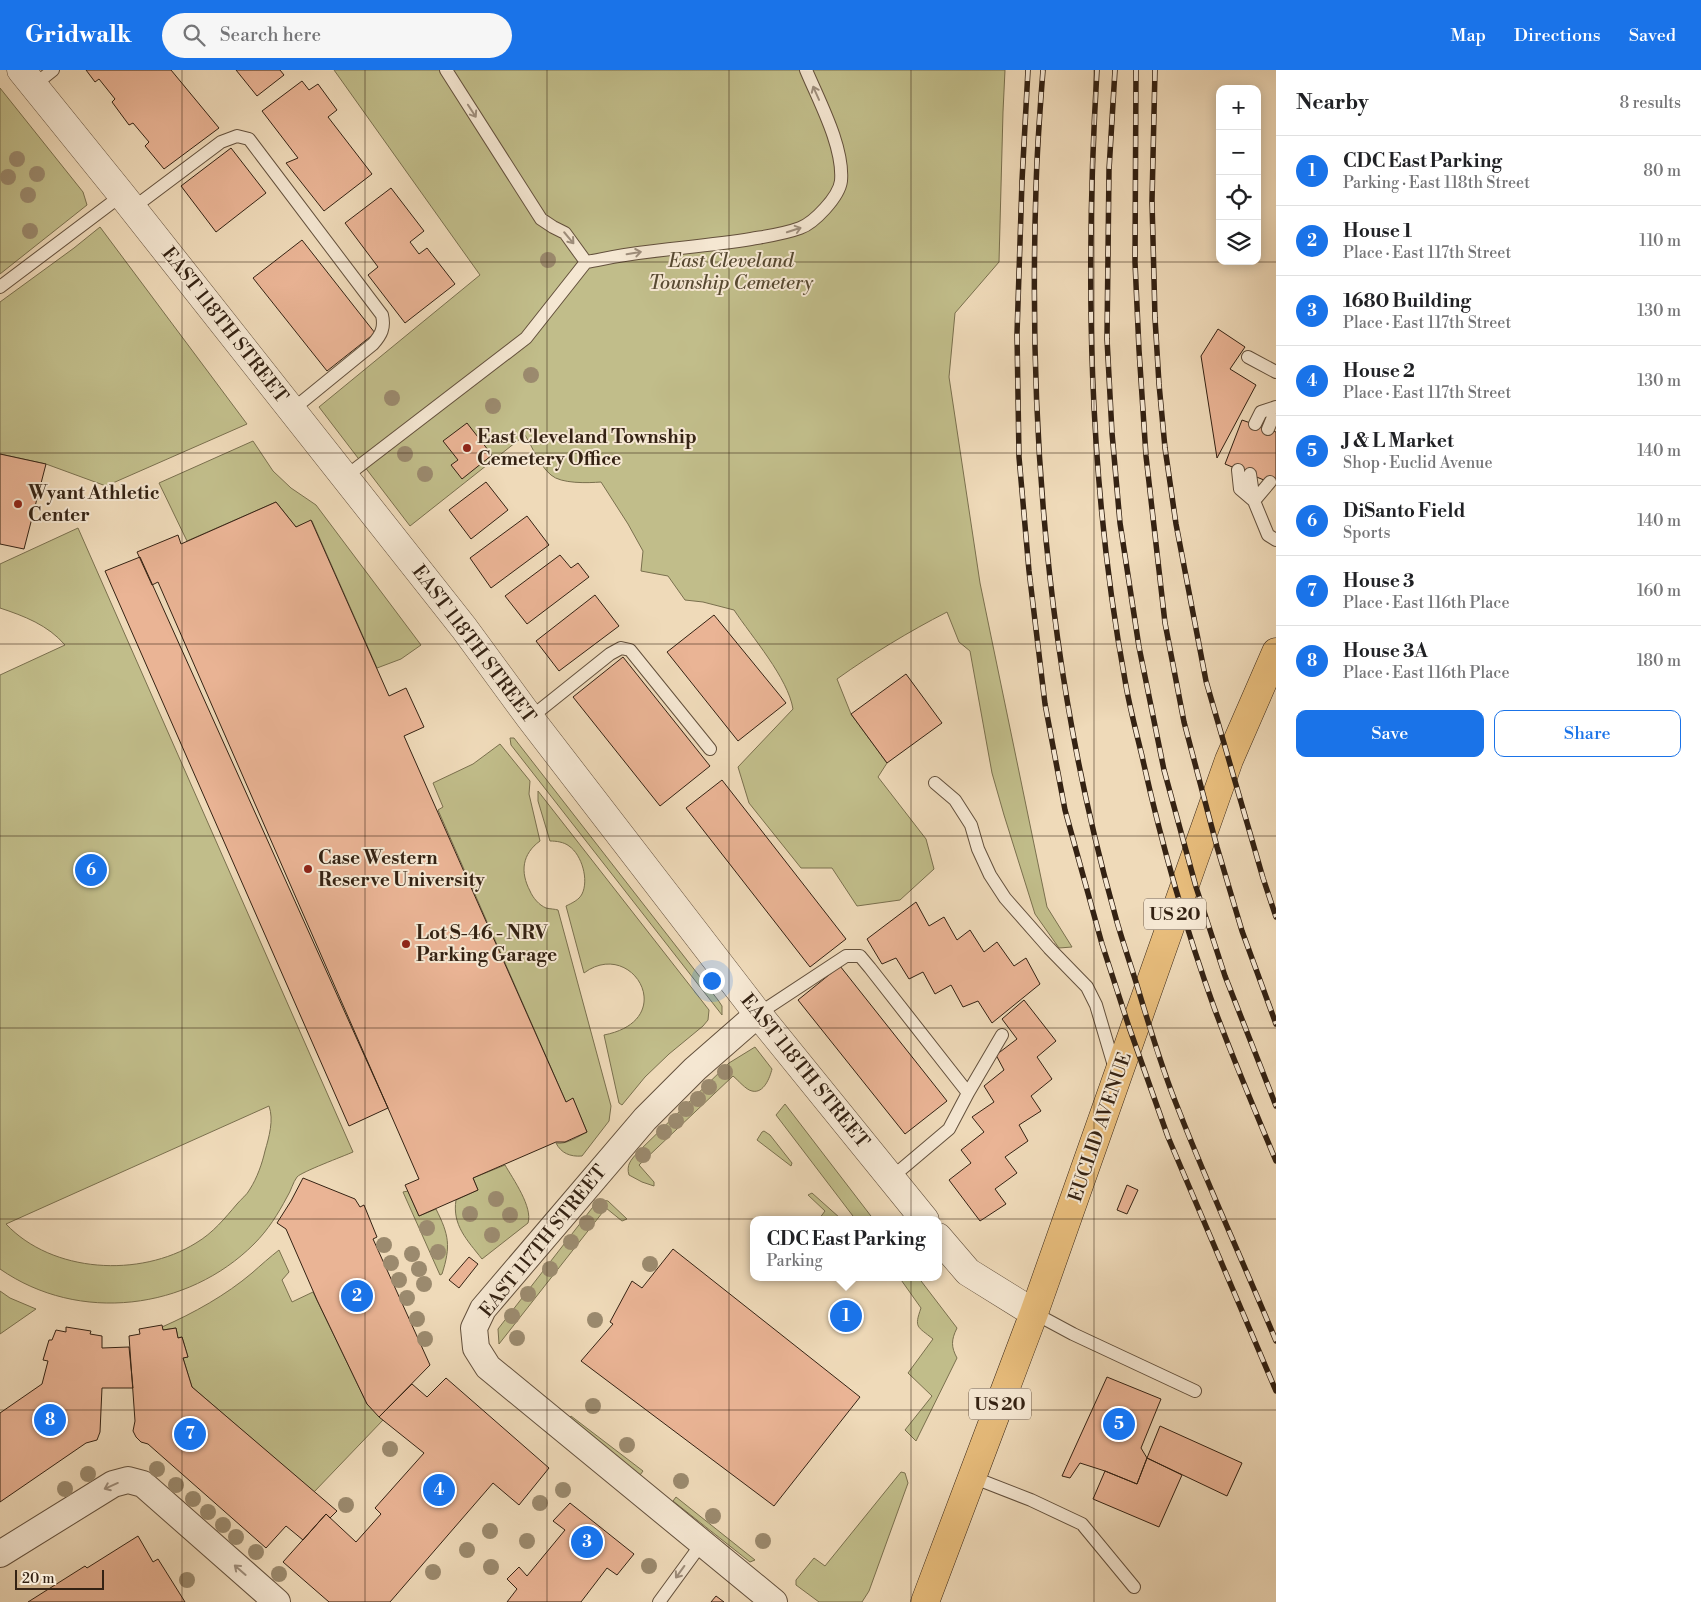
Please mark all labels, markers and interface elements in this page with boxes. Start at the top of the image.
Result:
search box [162,13,512,58]
text: Gridwalk [25,20,132,50]
icon: search [180,21,208,49]
text: Search here [220,23,321,47]
text: Map [1450,24,1486,47]
text: Directions [1514,24,1601,47]
text: Saved [1629,24,1676,47]
map controls [1216,85,1261,265]
button: + [1216,85,1261,130]
one-way arrow [810,86,820,101]
text: Nearby [1296,90,1369,116]
text: 8 results [1619,93,1681,113]
one-way arrow [467,103,477,117]
button: − [1216,130,1261,175]
text: CDC East Parking [1343,149,1502,173]
text: 1 [1308,161,1316,181]
text: 80 m [1643,161,1681,181]
text: Parking · East 118th Street [1343,173,1530,193]
button: locate [1216,175,1261,220]
text: House 1 [1343,219,1412,243]
button: layers [1216,220,1261,265]
one-way arrow [786,224,802,234]
text: 2 [1307,231,1317,251]
text: 110 m [1639,231,1681,251]
one-way arrow [563,232,574,245]
street label: EAST 118TH STREET [157,242,293,408]
text: Place · East 117th Street [1343,243,1511,263]
one-way arrow [626,248,642,258]
park label: East Cleveland Township Cemetery [649,249,814,295]
text: 1680 Building [1343,289,1471,313]
text: 3 [1307,301,1317,321]
text: 130 m [1637,301,1681,321]
text: Place · East 117th Street [1343,313,1511,333]
text: House 2 [1343,359,1415,383]
text: 4 [1307,371,1317,391]
text: 130 m [1637,371,1681,391]
text: Place · East 117th Street [1343,383,1511,403]
place label: East Cleveland Township Cemetery Office [477,425,697,471]
text: J & L Market [1343,429,1454,453]
text: 5 [1307,441,1317,461]
text: 140 m [1637,441,1681,461]
marker: East Cleveland Township Cemetery Office [461,442,473,454]
text: Shop · Euclid Avenue [1343,453,1492,473]
place label: Wyant Athletic Center [27,481,160,527]
marker: Wyant Athletic Center [12,498,24,510]
text: DiSanto Field [1343,499,1465,523]
text: 6 [1307,511,1317,531]
text: 140 m [1637,511,1681,531]
text: Sports [1343,523,1390,543]
street label: EAST 118TH STREET [407,560,541,728]
text: House 3 [1343,569,1414,593]
text: 7 [1307,581,1317,601]
text: 160 m [1637,581,1681,601]
text: Place · East 116th Place [1343,593,1509,613]
text: House 3A [1343,639,1428,663]
text: 8 [1307,651,1317,671]
text: 180 m [1637,651,1681,671]
text: Place · East 116th Place [1343,663,1509,683]
button: Save [1296,710,1484,757]
button: Share [1494,710,1681,757]
place label: Case Western Reserve University [318,846,485,892]
pin: 6 [75,851,107,889]
marker: Case Western Reserve University [302,863,314,875]
road number: US 20 [1144,899,1206,930]
place label: Lot S-46 - NRV Parking Garage [416,921,557,967]
marker: Lot S-46 - NRV Parking Garage [400,938,412,950]
your location [699,968,725,994]
street label: EAST 118TH STREET [735,989,875,1153]
street label: EUCLID AVENUE [1063,1049,1137,1205]
street label: EAST 117TH STREET [474,1160,612,1322]
popup [750,1216,942,1281]
text: CDC East Parking [766,1227,926,1251]
text: Parking [766,1251,823,1271]
pin: 2 [341,1277,373,1315]
pin: 1 [830,1297,862,1335]
road number: US 20 [969,1388,1031,1420]
pin: 8 [34,1401,66,1439]
pin: 5 [1103,1405,1135,1443]
pin: 7 [174,1415,206,1453]
pin: 4 [423,1471,455,1509]
one-way arrow [104,1481,119,1491]
pin: 3 [571,1523,603,1561]
one-way arrow [234,1564,247,1576]
one-way arrow [675,1565,686,1578]
scale bar [15,1567,104,1590]
text: 20 m [22,1570,54,1588]

